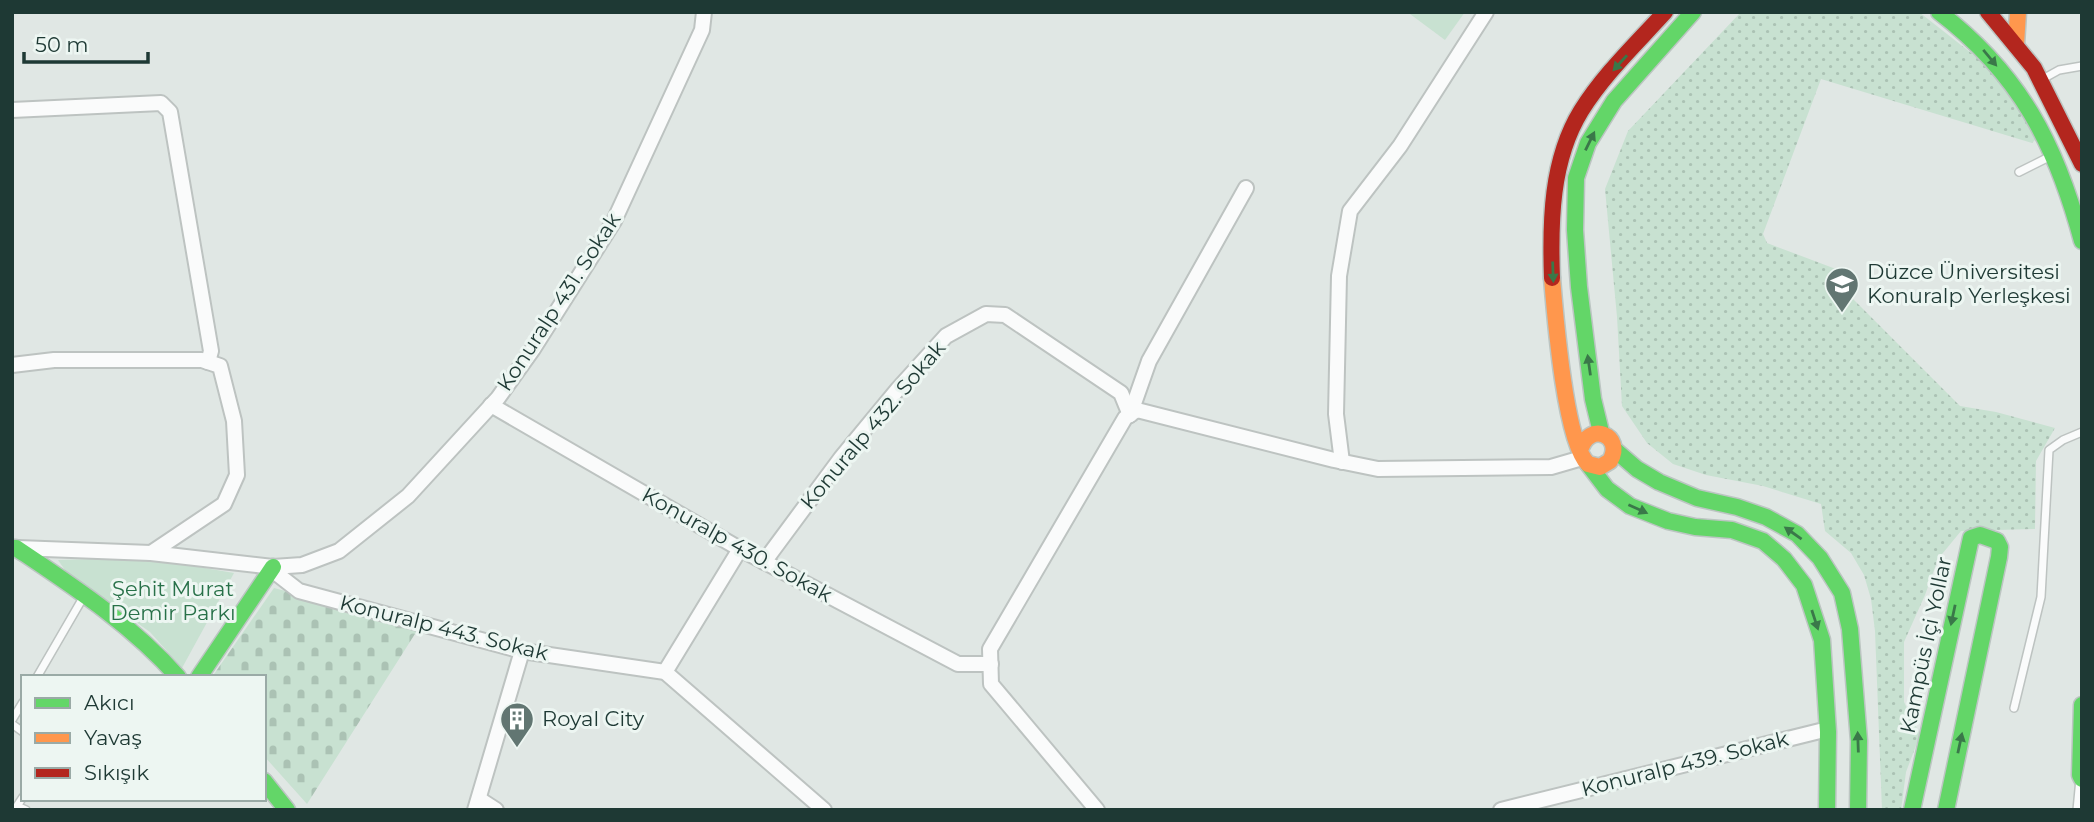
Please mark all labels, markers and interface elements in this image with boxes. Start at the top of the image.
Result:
scale bar [24,21,149,65]
text: 50 m [35,32,89,57]
one-way arrow [1982,49,1997,66]
one-way arrow [1612,54,1628,72]
one-way arrow [1585,131,1596,151]
street label: Konuralp 431. Sokak [492,208,626,396]
place label: Düzce Üniversitesi Konuralp Yerleşkesi [1867,259,2071,308]
one-way arrow [1547,261,1558,283]
school or university icon: Düzce Üniversitesi Konuralp Yerleşkesi [1823,265,1861,314]
street label: Konuralp 432. Sokak [795,335,951,514]
one-way arrow [1583,354,1594,376]
street label: Konuralp 430. Sokak [638,482,837,608]
one-way arrow [1627,504,1648,515]
one-way arrow [1784,526,1803,540]
street label: Kampüs İçi Yollar [1895,554,1956,735]
park label: Şehit Murat Demir Parkı [110,576,236,625]
street label: Konuralp 443. Sokak [337,590,551,666]
one-way arrow [1948,604,1959,626]
one-way arrow [1810,609,1821,630]
legend [21,675,266,801]
text: Akıcı [84,690,135,715]
building icon: Royal City [498,700,536,749]
place label: Royal City [542,706,645,731]
text: Yavaş [84,725,142,750]
street label: Konuralp 439. Sokak [1579,726,1791,801]
one-way arrow [1853,730,1864,752]
one-way arrow [1954,732,1965,754]
text: Sıkışık [84,760,150,785]

